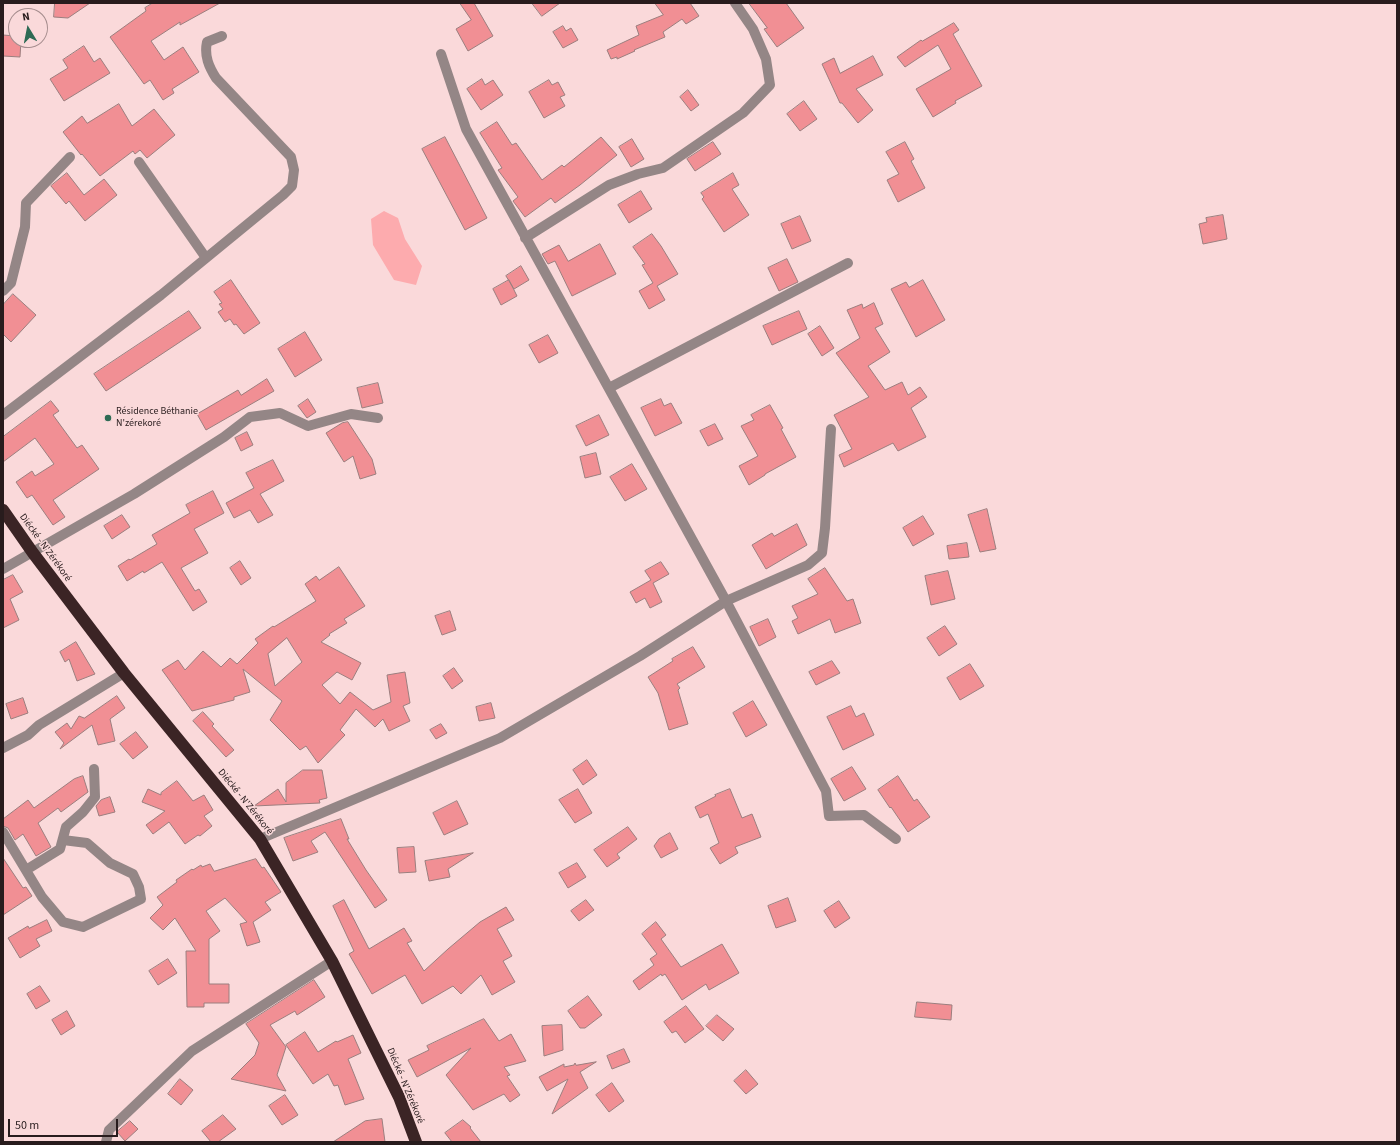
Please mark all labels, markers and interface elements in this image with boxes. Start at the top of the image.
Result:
north arrow [8,8,48,48]
text: N [21,9,31,25]
place label: Résidence Béthanie N'zérekoré [116,406,198,430]
marker: Résidence Béthanie N'zérekoré [103,413,113,423]
street label: Diécké - N'Zérékoré [16,512,74,584]
street label: Diécké - N'Zérékoré [215,767,275,837]
street label: Diécké - N'Zérékoré [384,1046,426,1126]
scale bar [10,1111,120,1137]
text: 50 m [15,1117,39,1134]

